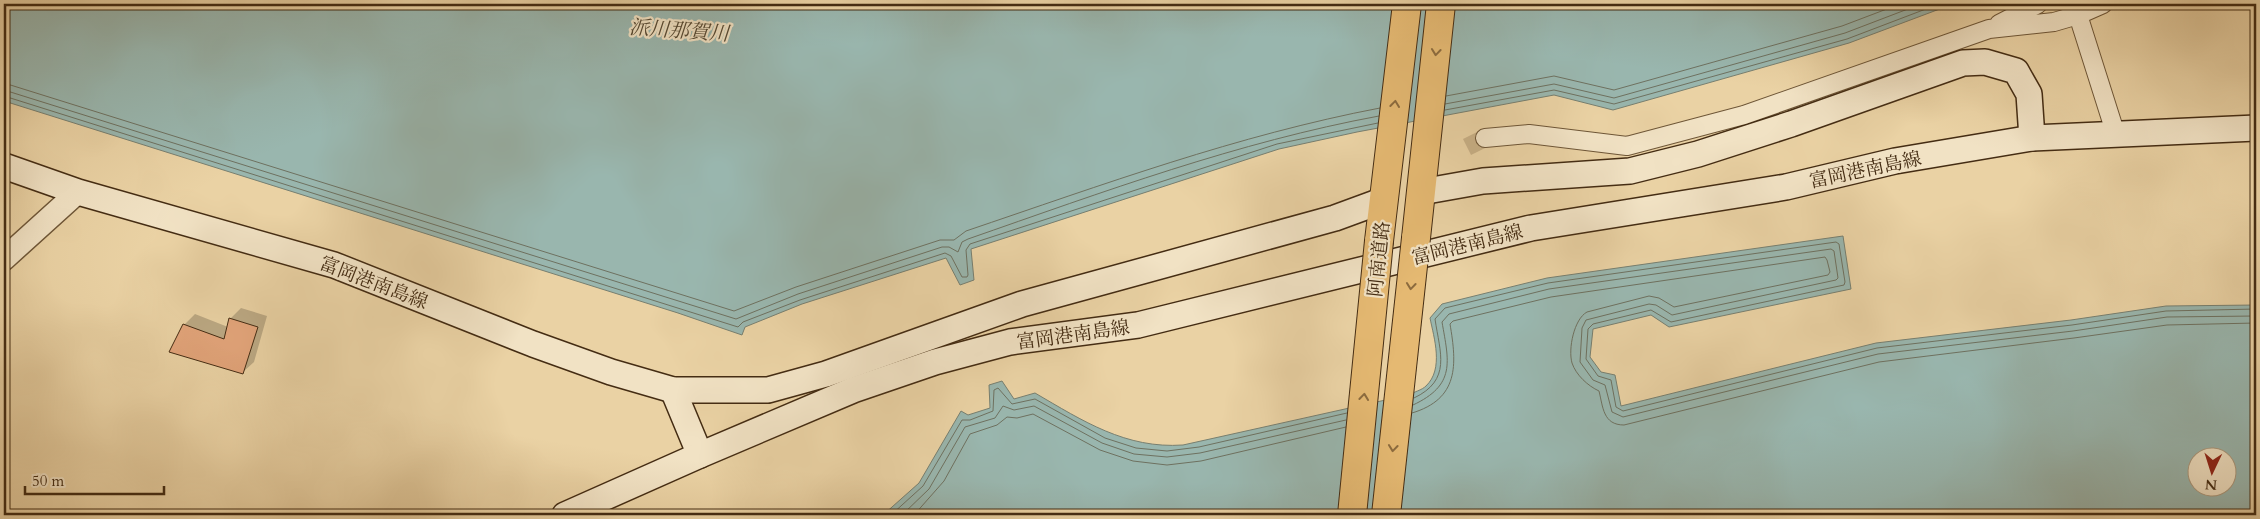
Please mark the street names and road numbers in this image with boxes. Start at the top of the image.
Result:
street label: 富岡港南島線 [1807,145,1924,195]
street label: 富岡港南島線 [1409,219,1526,271]
street label: 阿南道路 [1362,220,1396,298]
street label: 富岡港南島線 [316,250,432,315]
street label: 富岡港南島線 [1015,314,1131,356]

